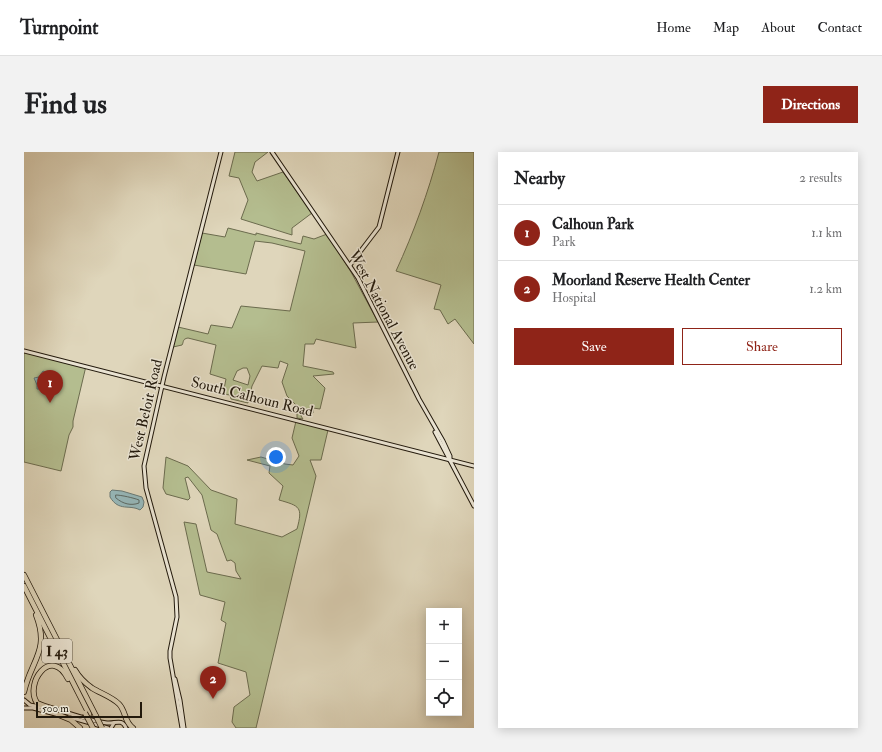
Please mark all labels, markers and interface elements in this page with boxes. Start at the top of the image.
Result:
text: Turnpoint [20,16,98,40]
text: Home [656,19,691,36]
text: Map [713,19,739,36]
text: About [761,19,795,36]
text: Contact [817,19,862,36]
button: Directions [763,86,858,123]
text: Find us [24,87,107,122]
text: Nearby [514,168,565,189]
text: 2 results [799,170,842,186]
text: Calhoun Park [552,215,634,234]
text: 1 [525,225,529,241]
text: 1.1 km [811,225,842,241]
text: Park [552,234,576,250]
street label: West National Avenue [344,246,424,373]
text: Moorland Reserve Health Center [552,271,750,290]
text: 2 [524,281,530,297]
text: 1.2 km [809,281,842,297]
text: Hospital [552,290,596,306]
button: Save [514,328,674,365]
button: Share [682,328,842,365]
street label: West Beloit Road [125,357,167,464]
pin: 1 [37,370,63,403]
street label: South Calhoun Road [189,373,316,422]
your location [266,447,286,467]
map controls [426,608,462,716]
button: + [426,608,462,644]
road number: I 43 [42,639,72,663]
button: − [426,644,462,680]
pin: 2 [200,666,226,699]
button: locate [426,680,462,716]
scale bar [36,700,142,719]
text: 500 m [42,702,69,715]

